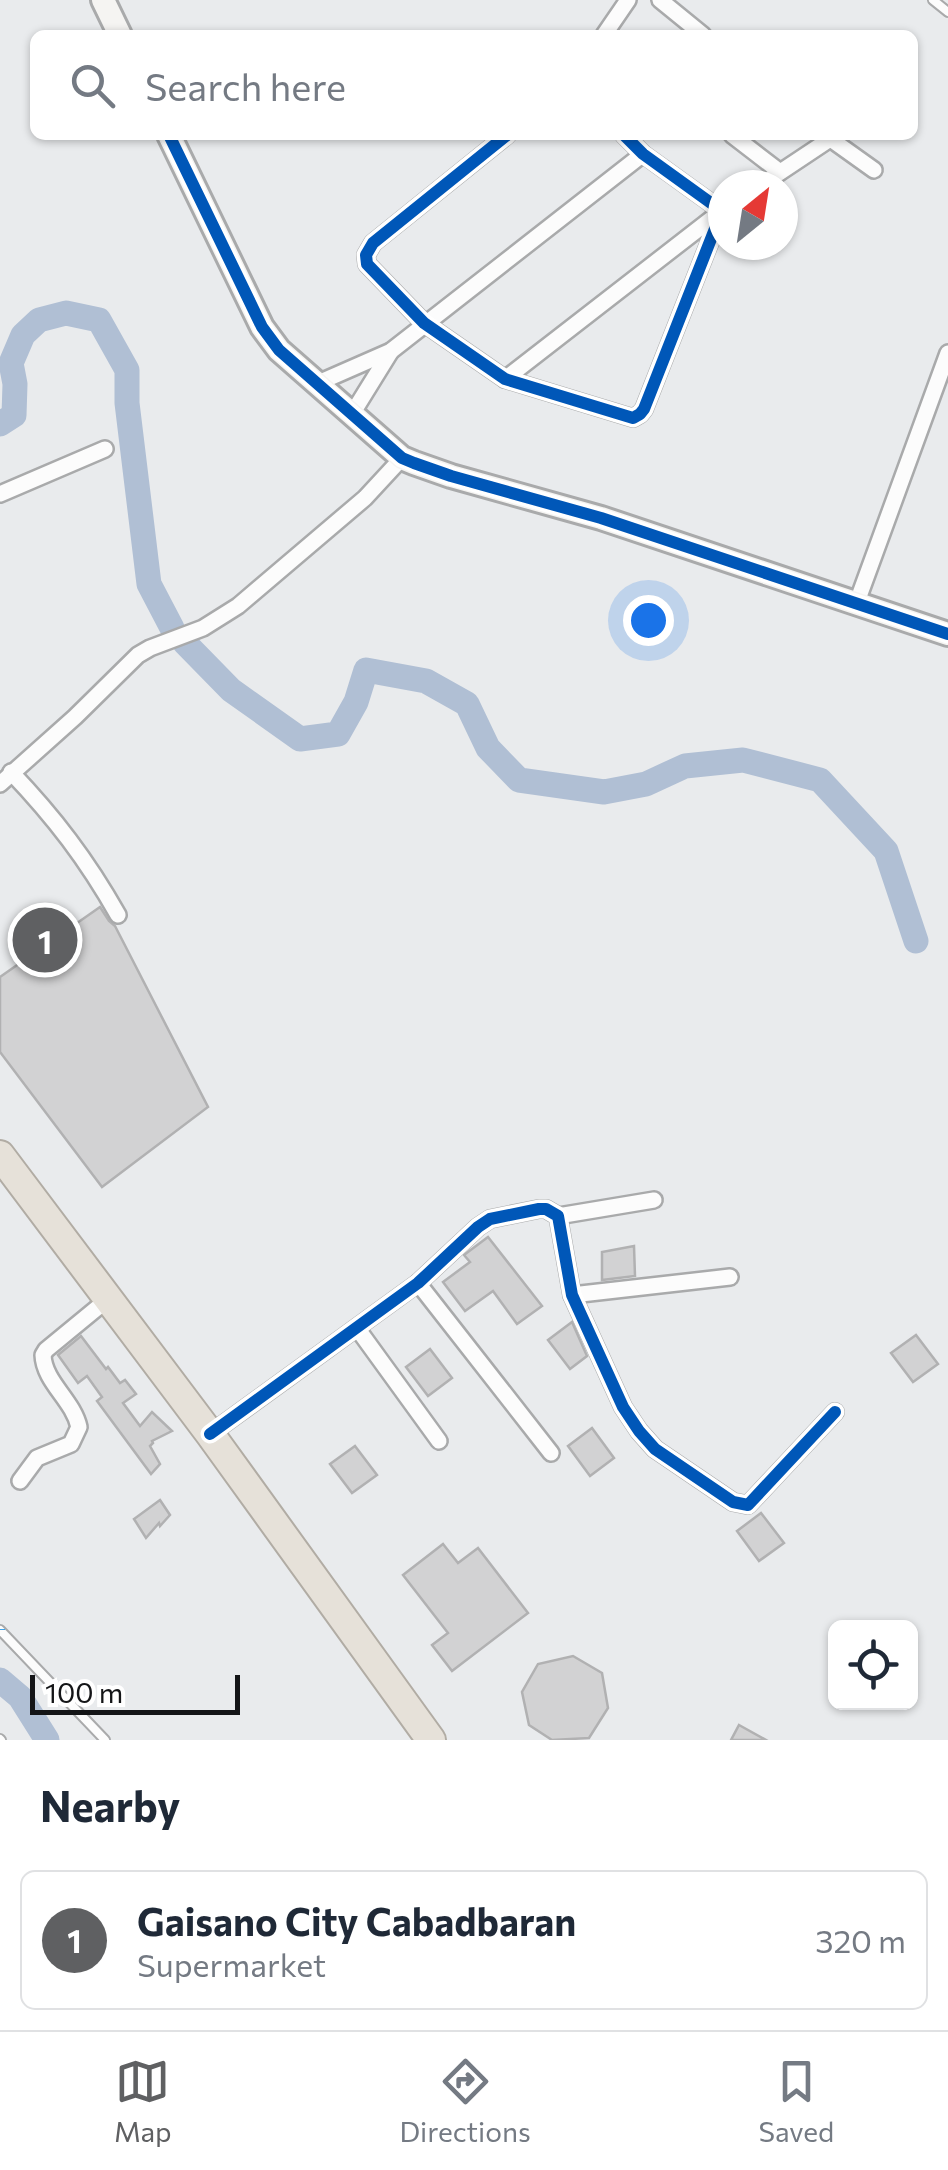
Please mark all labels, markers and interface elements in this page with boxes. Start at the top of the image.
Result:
search box [30,30,918,140]
icon: search [65,58,120,113]
text: Search here [145,62,346,109]
north arrow [708,170,798,260]
your location [623,595,674,646]
pin: 1 [12,902,78,978]
map controls [828,1620,918,1710]
button: locate [828,1620,918,1710]
scale bar [30,1670,240,1714]
text: 100 m [45,1675,123,1709]
text: Nearby [40,1779,180,1831]
text: Gaisano City Cabadbaran [137,1897,576,1944]
text: 1 [67,1920,82,1960]
text: 320 m [815,1920,906,1960]
text: Supermarket [137,1944,326,1984]
tab: Map [114,2054,172,2148]
tab: Directions [399,2054,531,2148]
tab: Saved [759,2054,834,2148]

